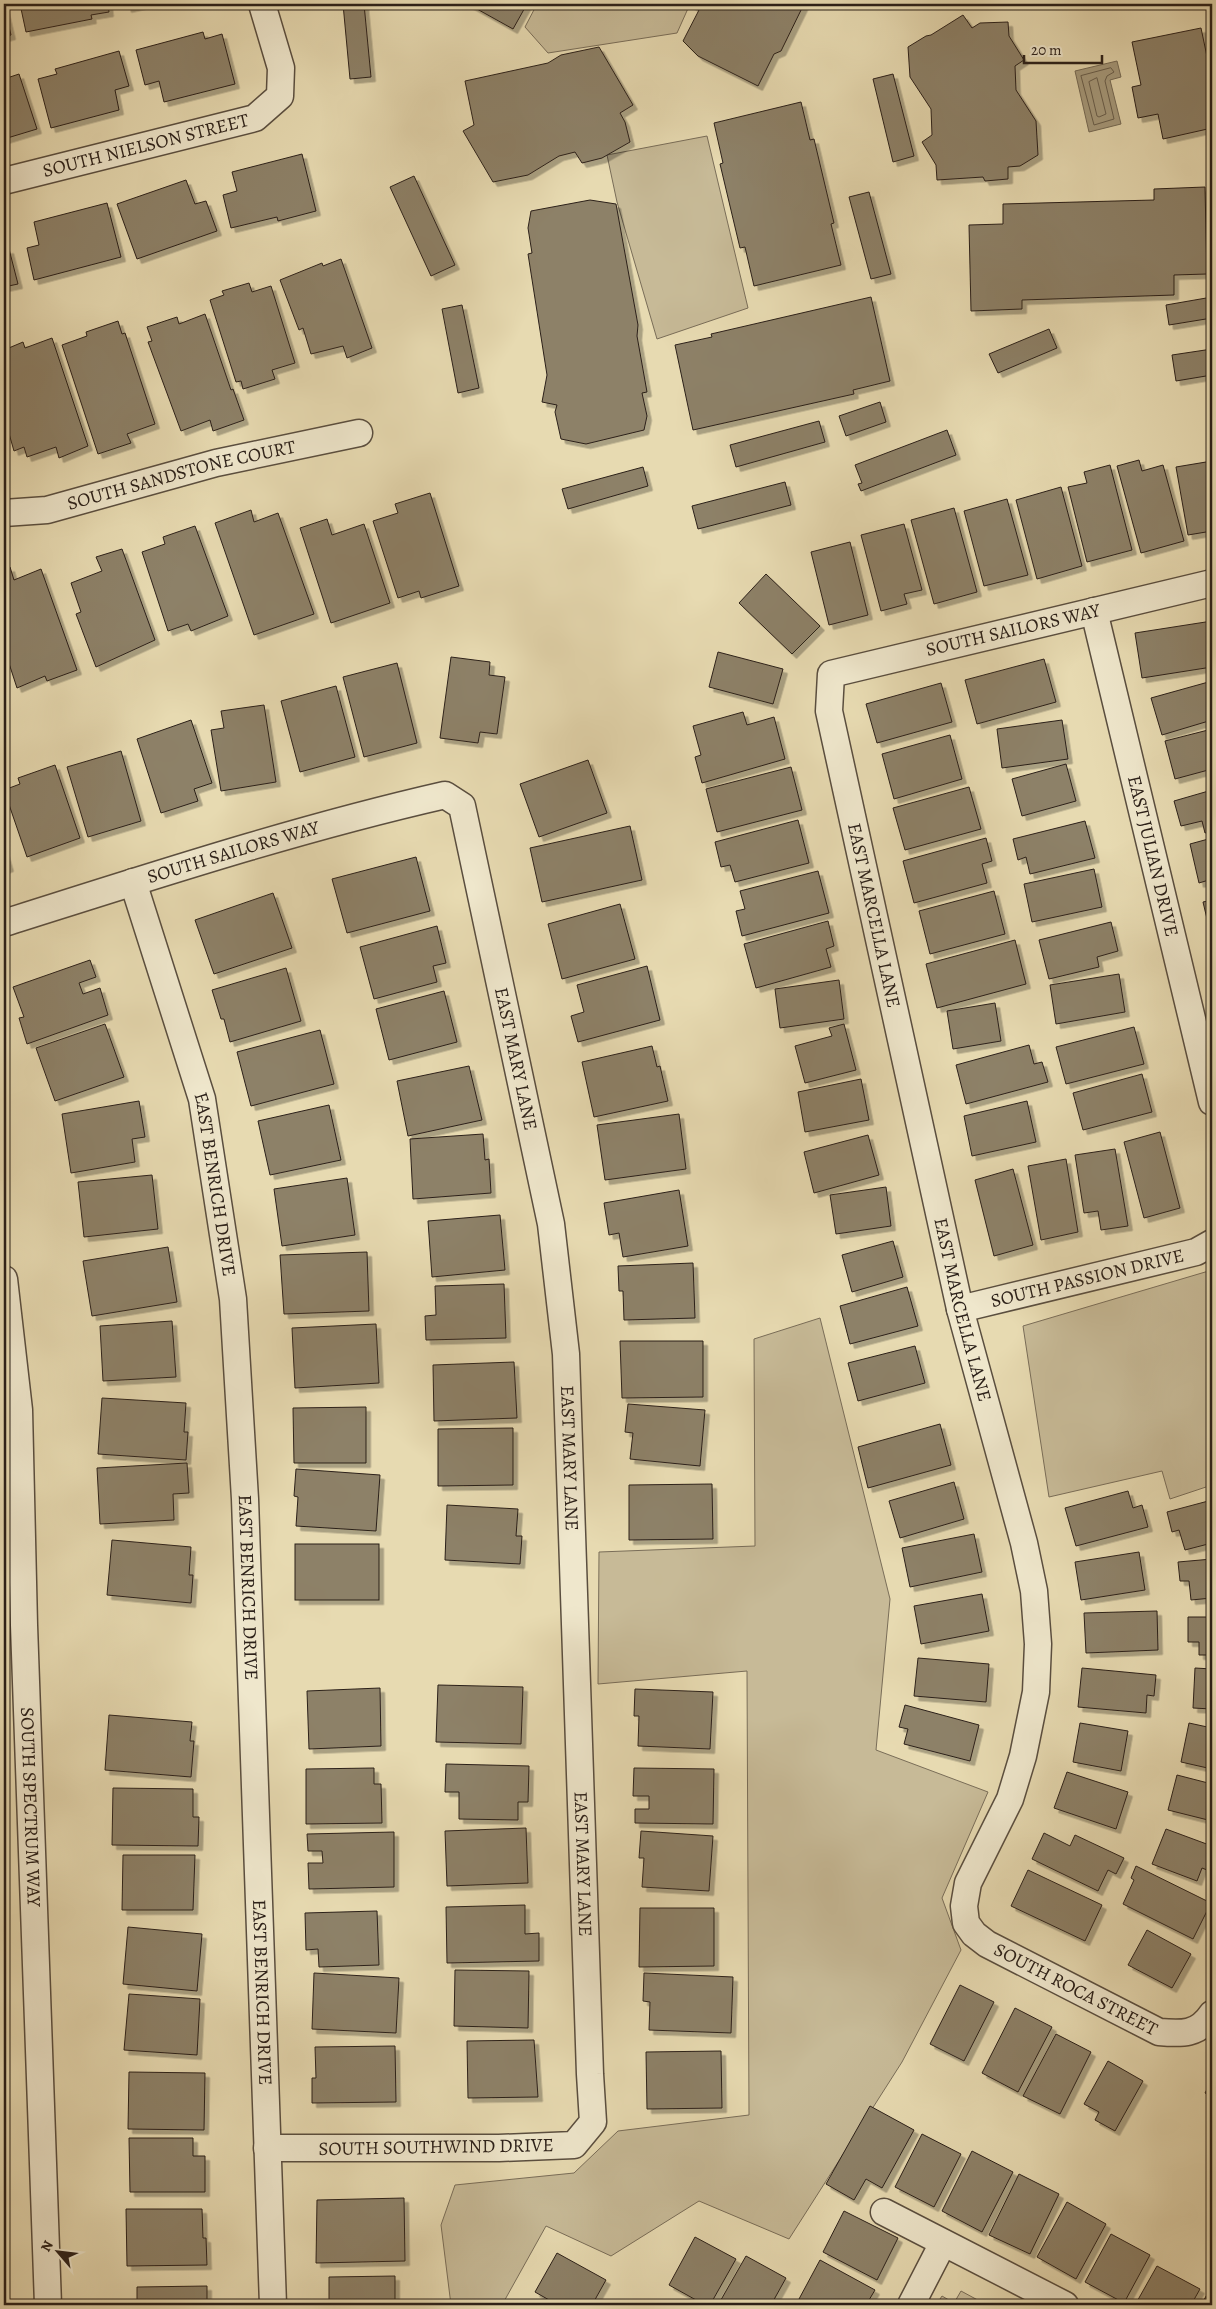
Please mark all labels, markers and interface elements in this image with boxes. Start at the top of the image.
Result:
scale bar [1024,32,1101,64]
text: 20 m [1031,40,1062,60]
street label: SOUTH NIELSON STREET [40,107,252,184]
street label: SOUTH SANDSTONE COURT [64,434,298,517]
street label: SOUTH SAILORS WAY [923,597,1104,663]
street label: EAST JULIAN DRIVE [1121,773,1185,939]
street label: SOUTH SAILORS WAY [144,814,323,890]
street label: EAST MARCELLA LANE [841,820,907,1010]
street label: EAST MARY LANE [488,985,544,1133]
street label: EAST BENRICH DRIVE [188,1089,242,1278]
street label: EAST MARCELLA LANE [927,1215,998,1404]
street label: SOUTH PASSION DRIVE [988,1242,1187,1314]
street label: EAST MARY LANE [554,1385,585,1531]
street label: EAST BENRICH DRIVE [232,1494,264,1681]
street label: SOUTH SPECTRUM WAY [14,1707,47,1908]
street label: EAST MARY LANE [568,1791,598,1937]
street label: EAST BENRICH DRIVE [246,1899,278,2086]
street label: SOUTH ROCA STREET [989,1937,1163,2042]
street label: SOUTH SOUTHWIND DRIVE [318,2132,554,2162]
north arrow [32,2226,82,2276]
text: N [36,2237,58,2255]

